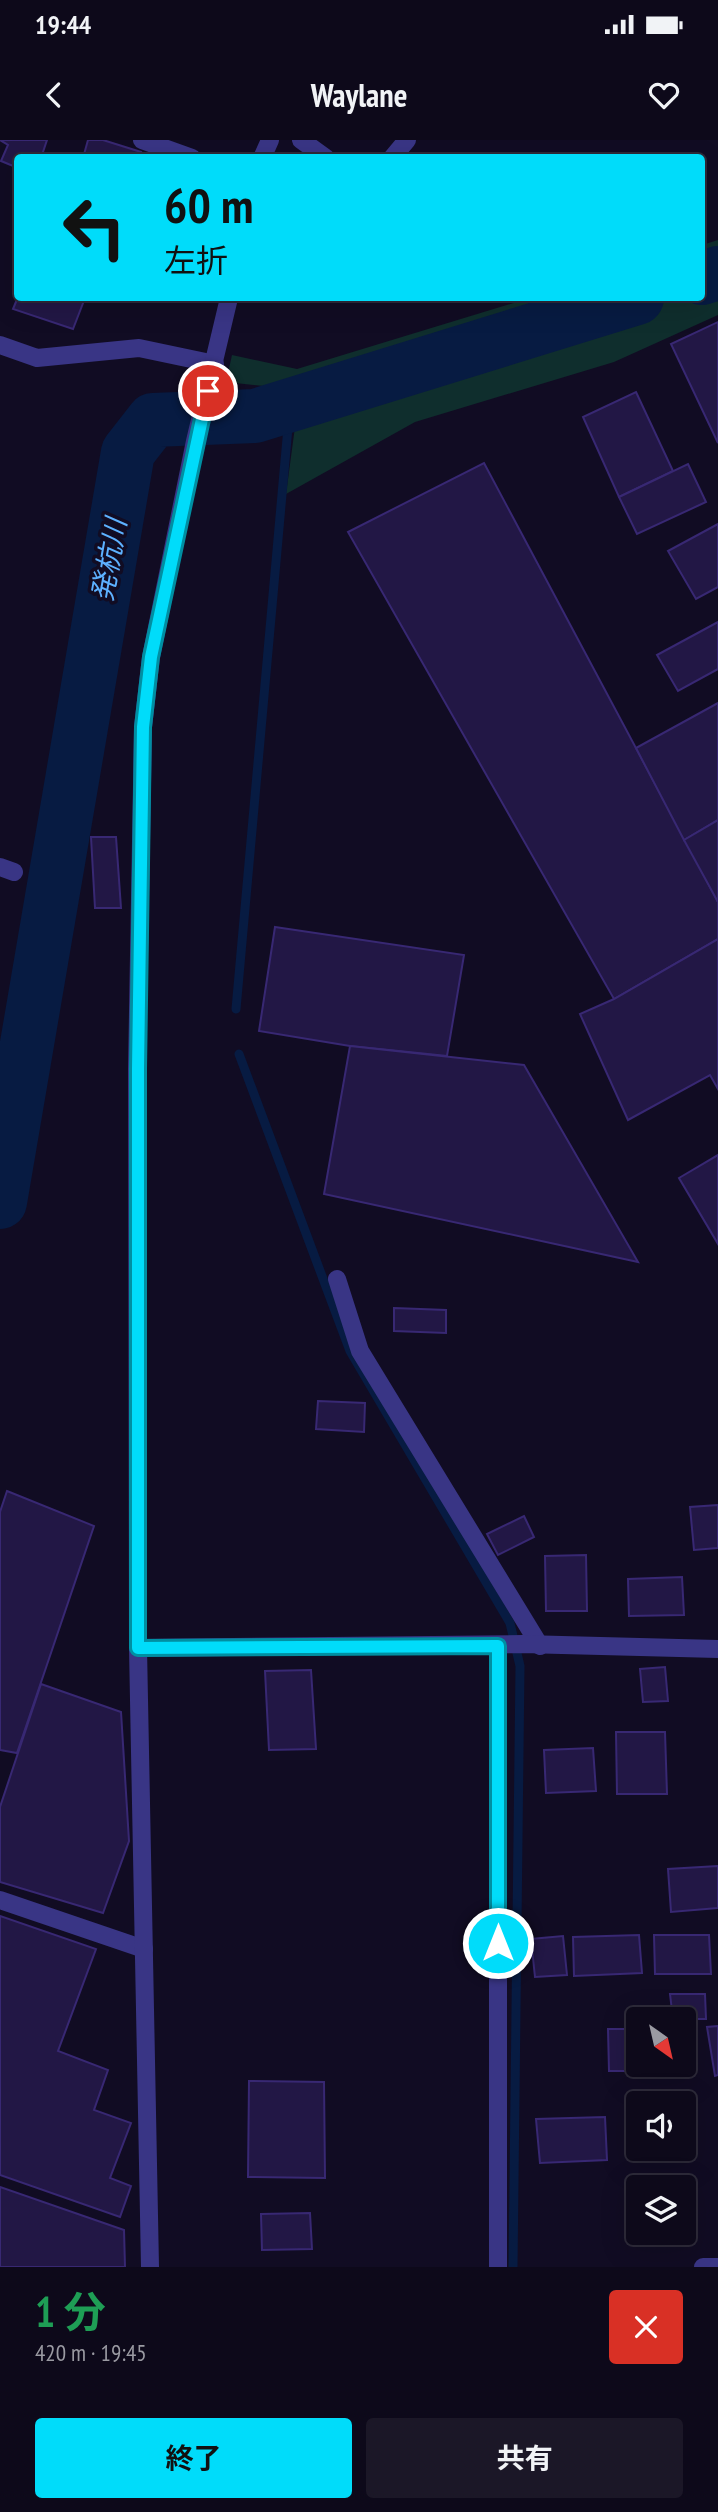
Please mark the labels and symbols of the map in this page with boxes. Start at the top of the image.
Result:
pin [178,361,238,421]
water label: 発杭川 [83,512,135,604]
position arrow [461,1906,535,1980]
north arrow [626,2007,696,2077]

